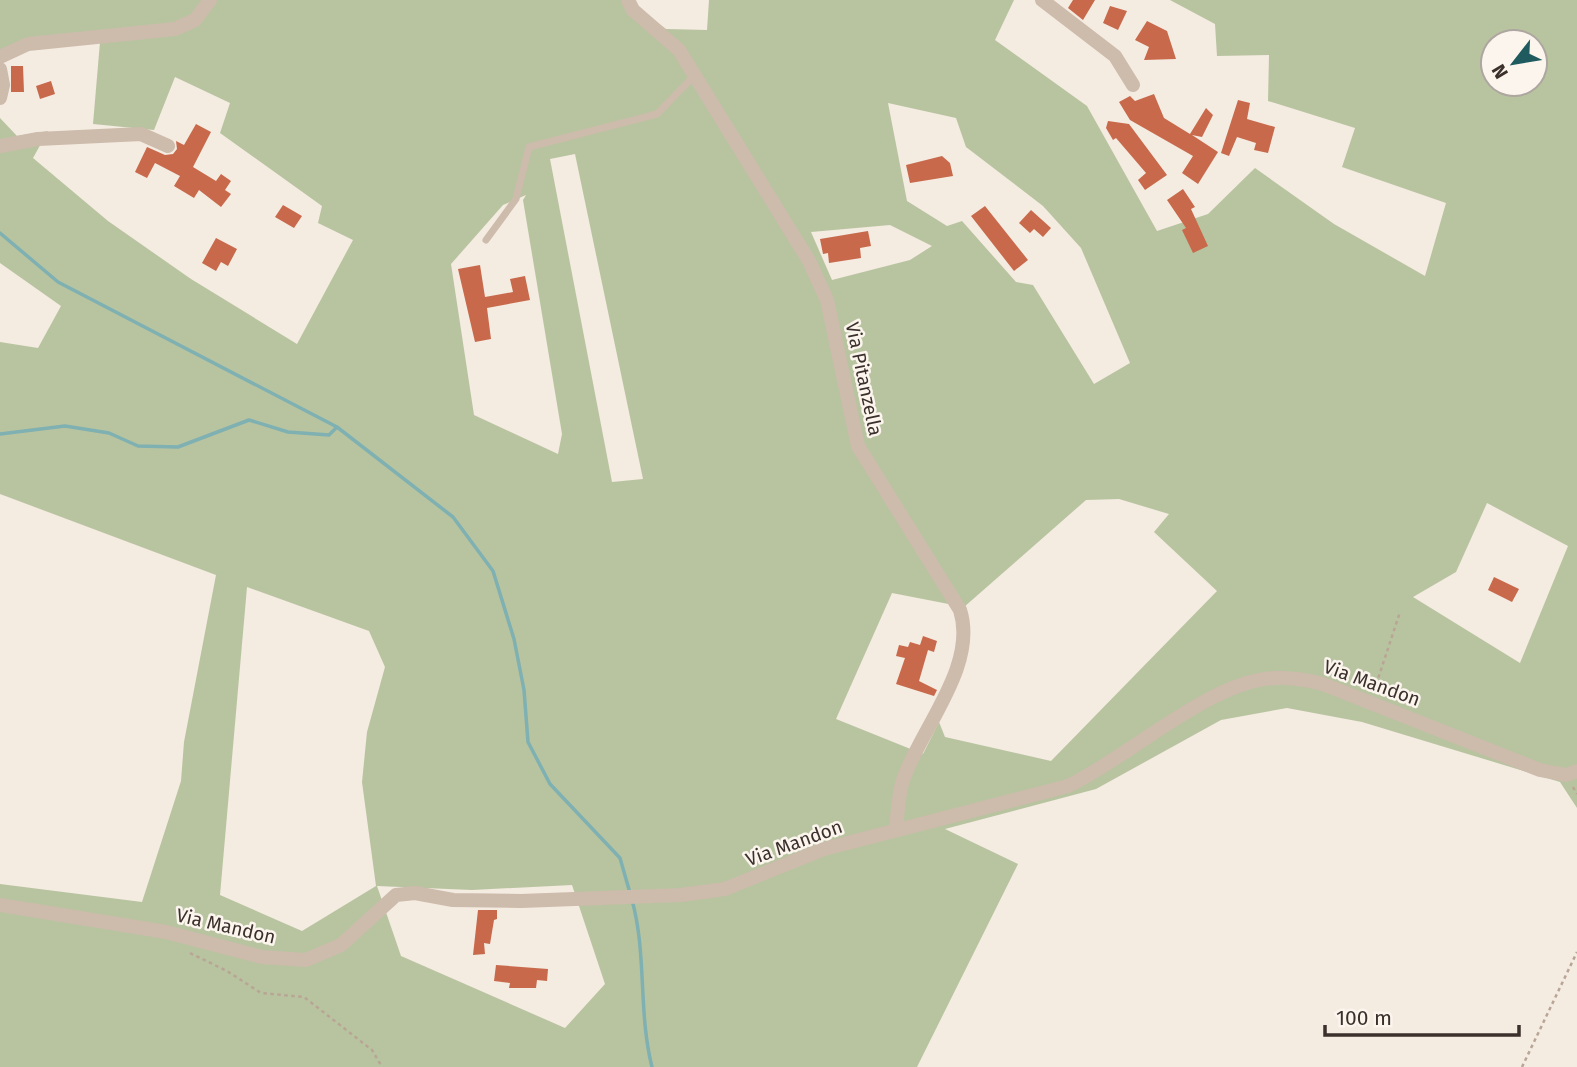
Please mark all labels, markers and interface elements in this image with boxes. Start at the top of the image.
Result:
north arrow [1479,28,1549,98]
text: N [1487,60,1513,83]
street label: Via Pitanzella [841,320,887,438]
street label: Via Mandon [1321,655,1423,711]
street label: Via Mandon [743,815,845,871]
street label: Via Mandon [174,903,278,949]
scale bar [1325,993,1519,1038]
text: 100 m [1336,1005,1392,1031]

